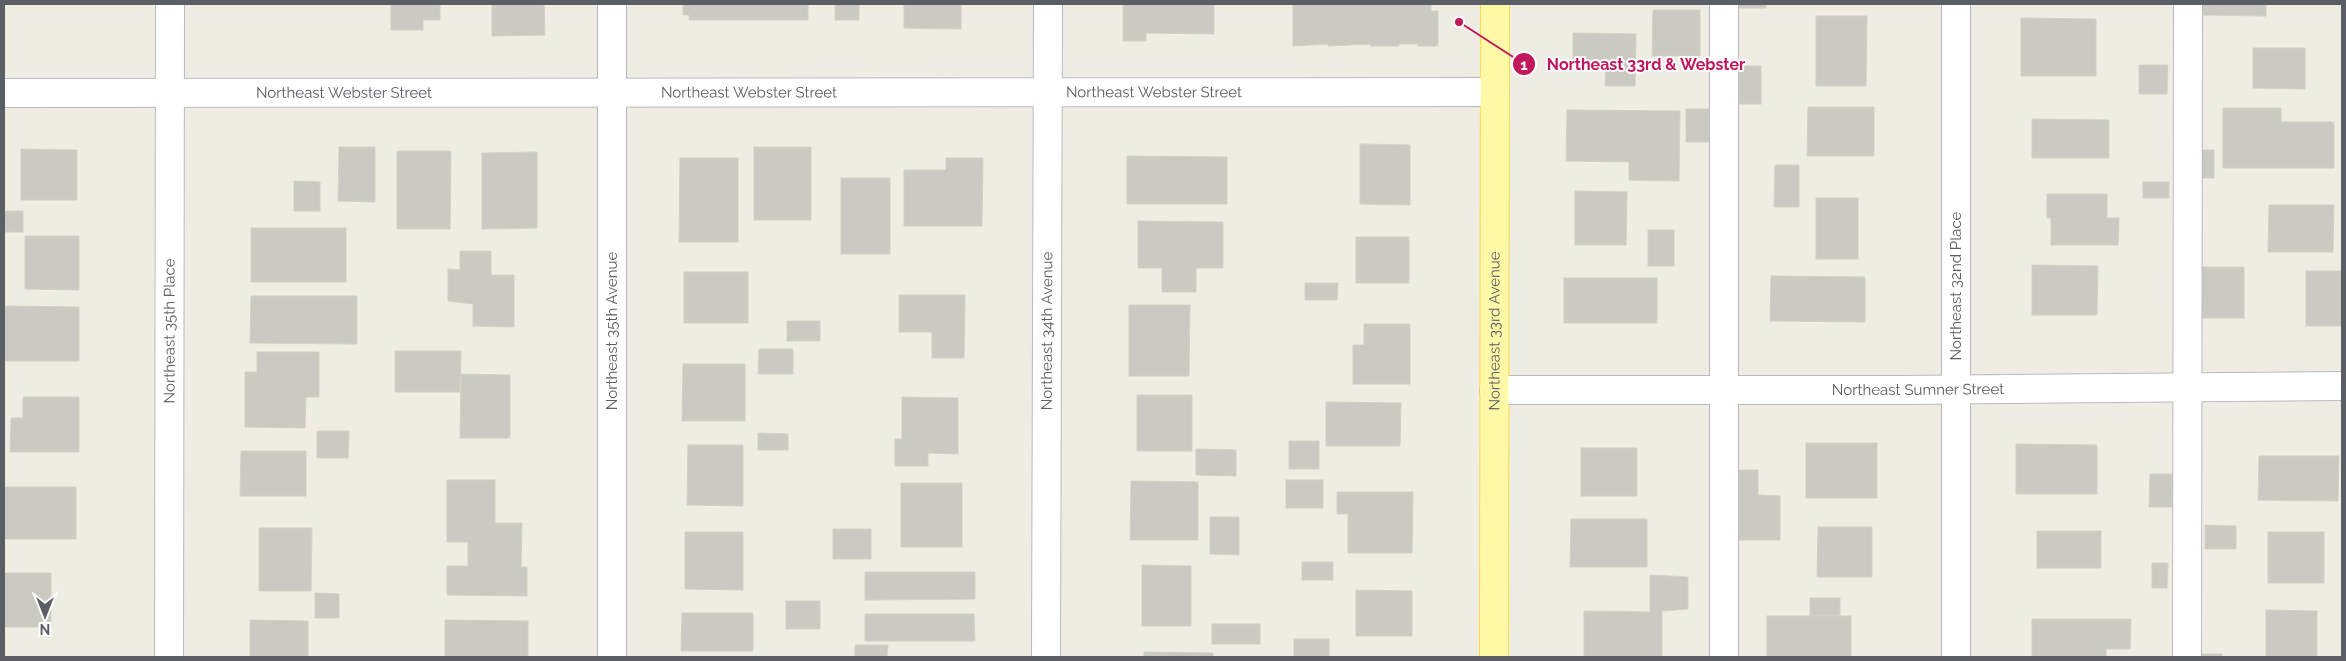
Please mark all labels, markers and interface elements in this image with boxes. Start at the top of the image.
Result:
callout: Northeast 33rd & Webster [1512,49,1755,80]
text: Northeast 33rd & Webster [1547,55,1745,74]
text: 1 [1520,56,1528,74]
street label: Northeast Webster Street [661,83,837,102]
street label: Northeast Webster Street [1066,83,1242,101]
street label: Northeast Webster Street [256,84,432,102]
street label: Northeast 32nd Place [1947,211,1965,360]
street label: Northeast 34th Avenue [1038,251,1056,410]
street label: Northeast 33rd Avenue [1485,251,1504,411]
street label: Northeast 35th Avenue [603,252,621,410]
street label: Northeast 35th Place [160,258,179,404]
street label: Northeast Sumner Street [1832,380,2004,399]
north arrow [20,591,70,641]
text: N [40,621,50,637]

